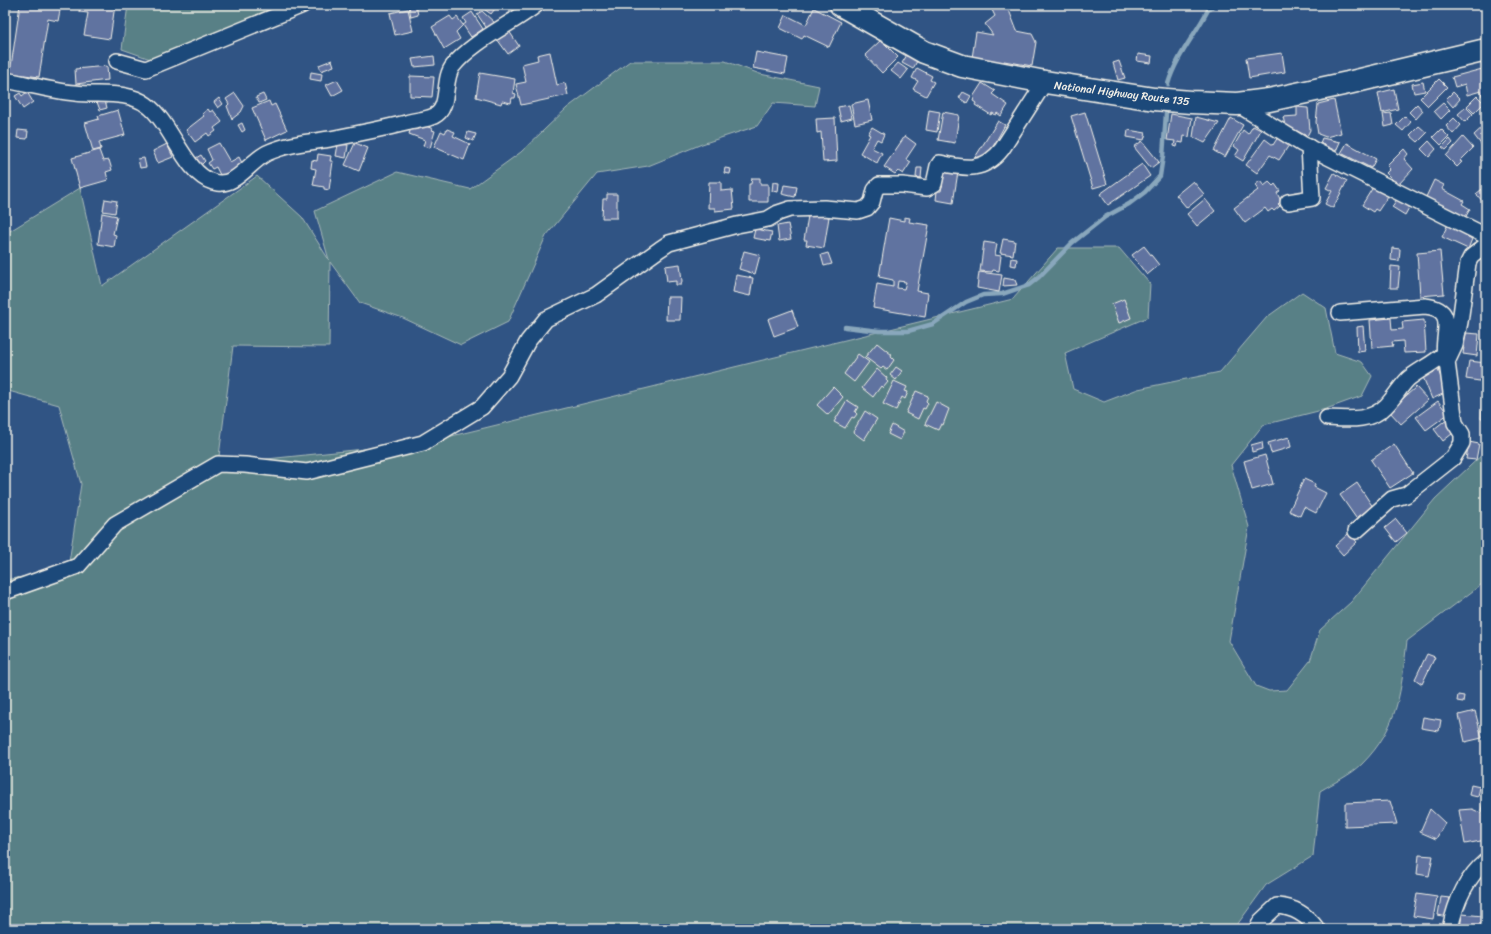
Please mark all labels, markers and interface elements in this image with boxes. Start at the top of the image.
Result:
street label: National Highway Route 135 [1053,76,1191,111]

